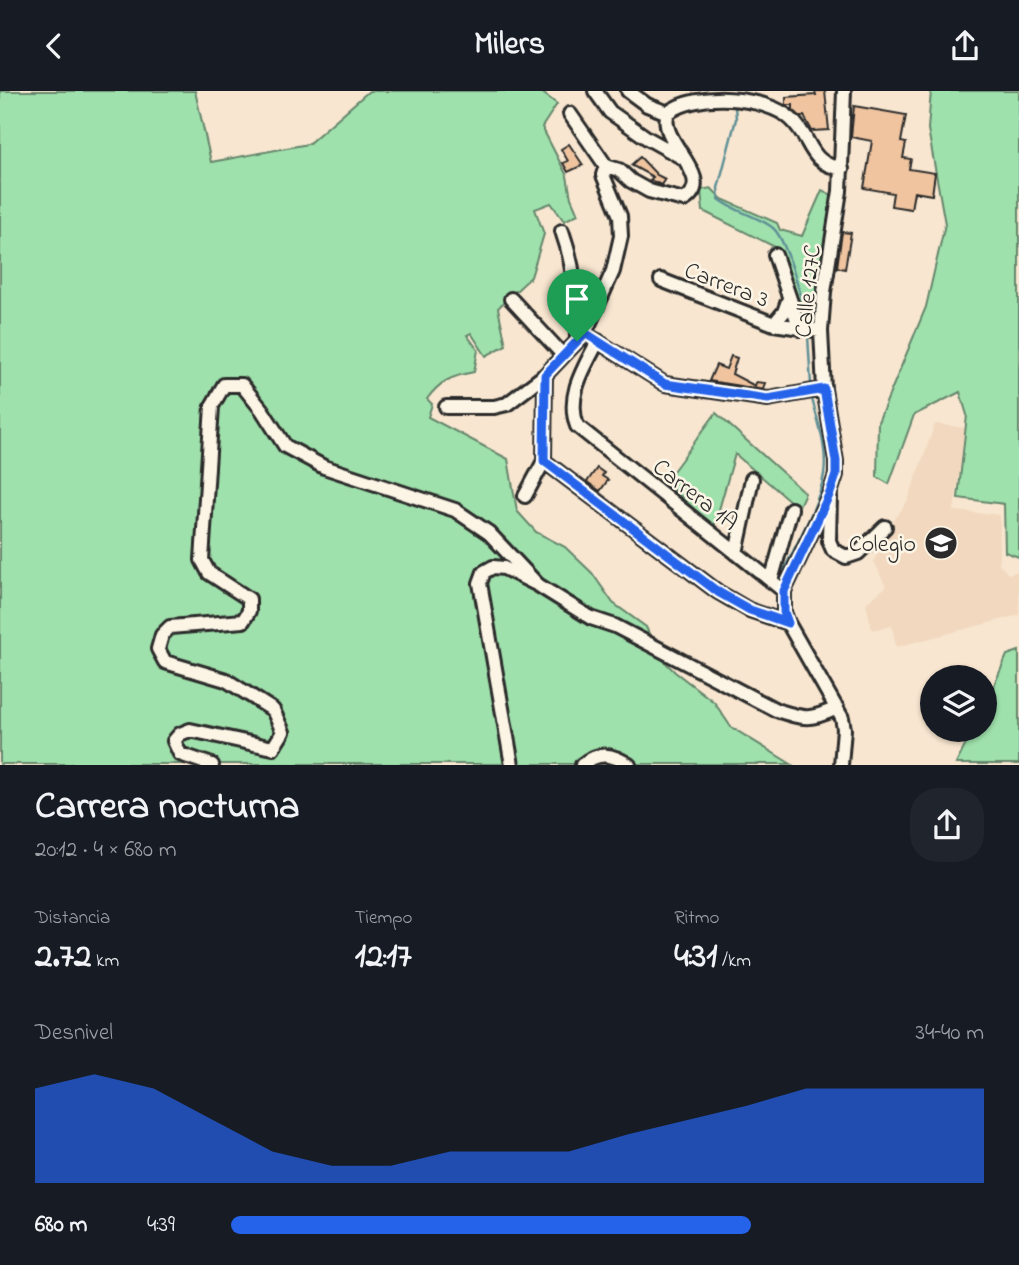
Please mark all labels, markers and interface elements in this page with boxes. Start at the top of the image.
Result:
text: Milers [474,22,545,69]
icon: back [35,27,73,65]
icon: share [946,27,984,65]
street label: Calle 127C [787,243,832,340]
street label: Carrera 3 [679,254,773,318]
pin [547,269,607,341]
icon: arrive [558,280,596,318]
street label: Carrera 1A [644,451,745,541]
school or university icon: Colegio [922,524,960,562]
place label: Colegio [849,528,916,563]
map controls [920,665,997,742]
button: layers [920,665,997,742]
text: Carrera nocturna [35,780,300,836]
button: share [910,788,984,862]
text: 20:12 · 4 × 680 m [35,834,177,867]
text: Distancia [35,905,110,932]
text: Tiempo [355,905,412,932]
text: Ritmo [674,905,719,932]
text: 2.72 [35,932,91,983]
text: 12:17 [355,932,412,983]
text: 4:31 [674,932,717,983]
text: km [91,948,119,975]
text: /km [717,948,751,975]
text: Desnivel [35,1017,113,1050]
text: 34–40 m [915,1017,984,1050]
text: 680 m [35,1209,87,1242]
text: 4:39 [147,1209,175,1242]

